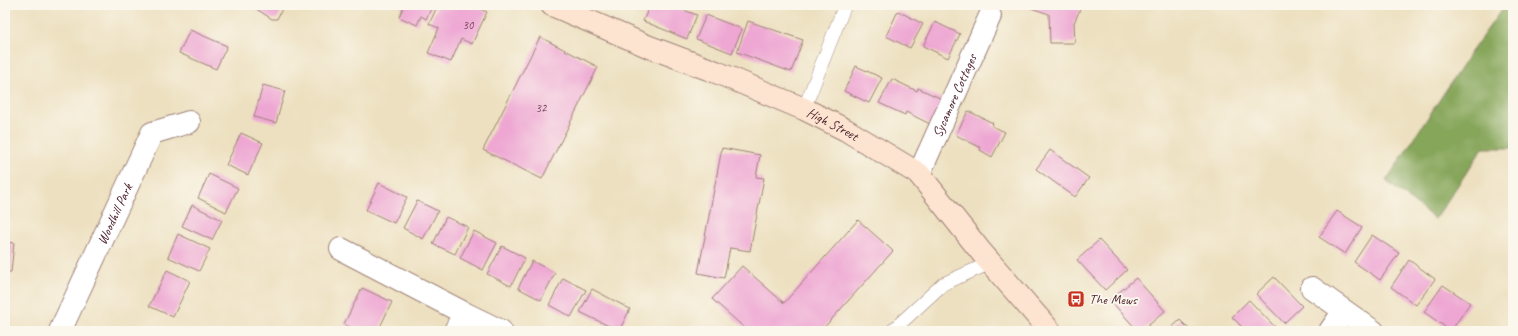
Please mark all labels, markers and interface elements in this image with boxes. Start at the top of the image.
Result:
house number: 30 [463,17,475,33]
street label: Sycamore Cottages [928,50,981,140]
house number: 32 [536,100,548,116]
street label: High Street [804,103,863,145]
street label: Woodhill Park [93,180,136,247]
bus stop icon: The Mews [1066,289,1086,309]
place label: The Mews [1089,291,1138,308]

